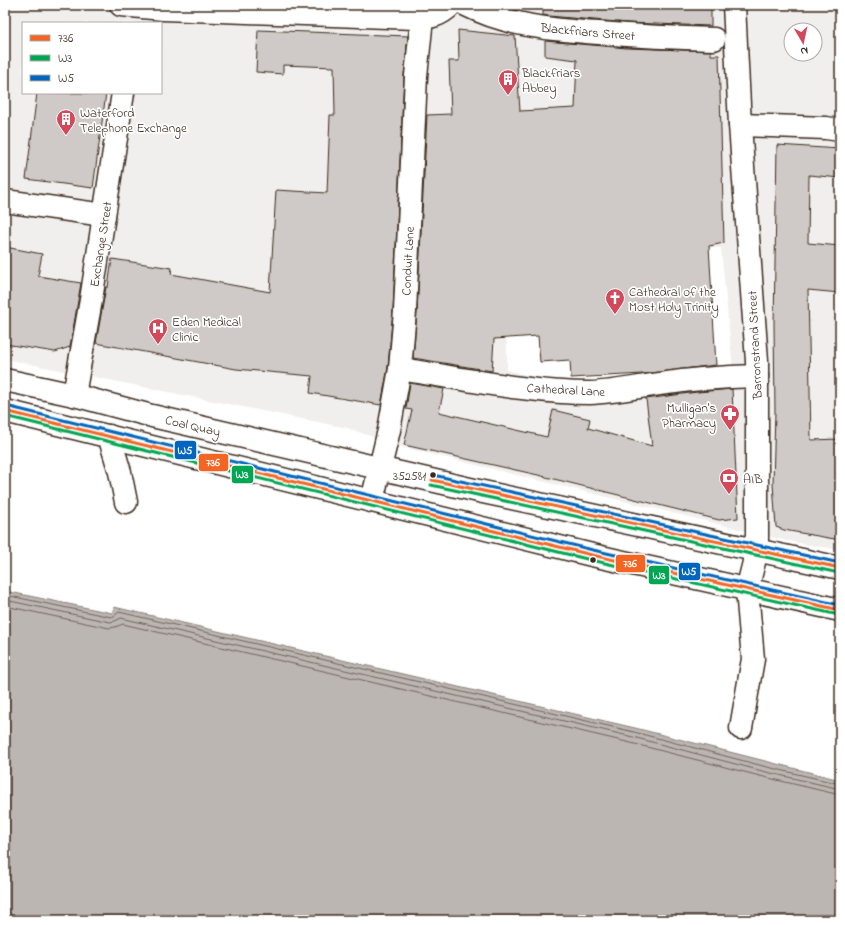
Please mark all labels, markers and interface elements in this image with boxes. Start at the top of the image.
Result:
street label: Blackfriars Street [539,19,636,46]
legend [22,22,162,94]
north arrow [783,22,823,62]
text: 736 [58,30,74,48]
text: N [799,42,809,59]
text: W3 [58,50,72,68]
place label: Blackfriars Abbey [521,64,581,99]
building icon: Blackfriars Abbey [497,68,519,96]
text: W5 [58,70,74,88]
place label: Waterford Telephone Exchange [80,104,187,139]
building icon: Waterford Telephone Exchange [55,108,77,136]
street label: Exchange Street [85,199,119,289]
street label: Conduit Lane [397,226,420,296]
place label: Cathedral of the Most Holy Trinity [629,283,719,318]
church icon: Cathedral of the Most Holy Trinity [604,287,626,315]
street label: Barronstrand Street [743,289,768,401]
place label: Eden Medical Clinic [172,313,241,347]
hospital icon: Eden Medical Clinic [147,317,169,345]
street label: Cathedral Lane [526,379,606,402]
place label: Mulligan's Pharmacy [662,399,716,434]
pharmacy icon: Mulligan's Pharmacy [719,403,741,431]
street label: Coal Quay [163,411,222,443]
line badge: W5 [174,440,197,460]
text: W5 [178,443,193,459]
line badge: 736 [198,453,229,472]
text: 736 [206,455,220,471]
line badge: W3 [231,465,254,484]
text: W3 [235,467,249,483]
bank icon: AIB [718,467,740,495]
place label: 352581 [393,468,426,486]
marker: 352581 [428,470,438,480]
place label: AIB [743,470,763,489]
line badge: 736 [615,554,646,573]
unlabelled marker [588,555,598,565]
text: 736 [623,556,637,572]
line badge: W5 [678,562,701,581]
text: W5 [682,564,697,580]
line badge: W3 [648,565,670,585]
text: W3 [652,568,666,584]

